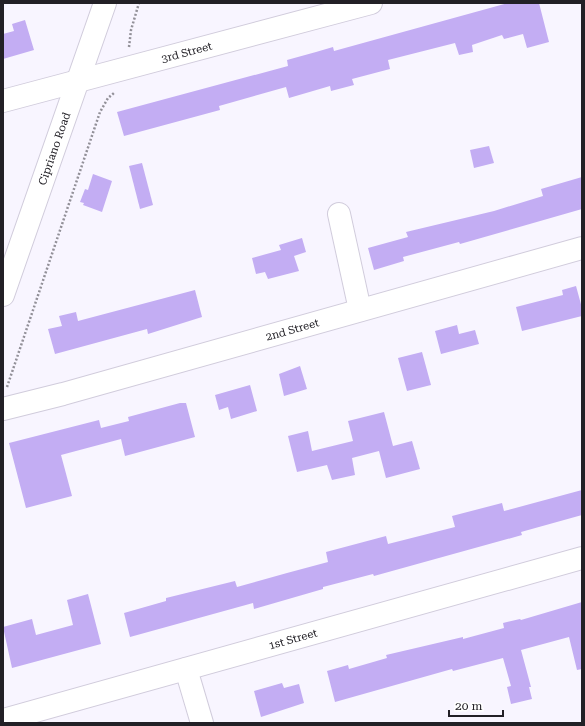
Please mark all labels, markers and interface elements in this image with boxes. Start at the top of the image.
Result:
street label: 3rd Street [160,39,213,65]
street label: Cipriano Road [35,110,73,187]
street label: 2nd Street [264,316,320,343]
street label: 1st Street [267,626,319,652]
scale bar [449,692,503,718]
text: 20 m [455,699,482,713]

